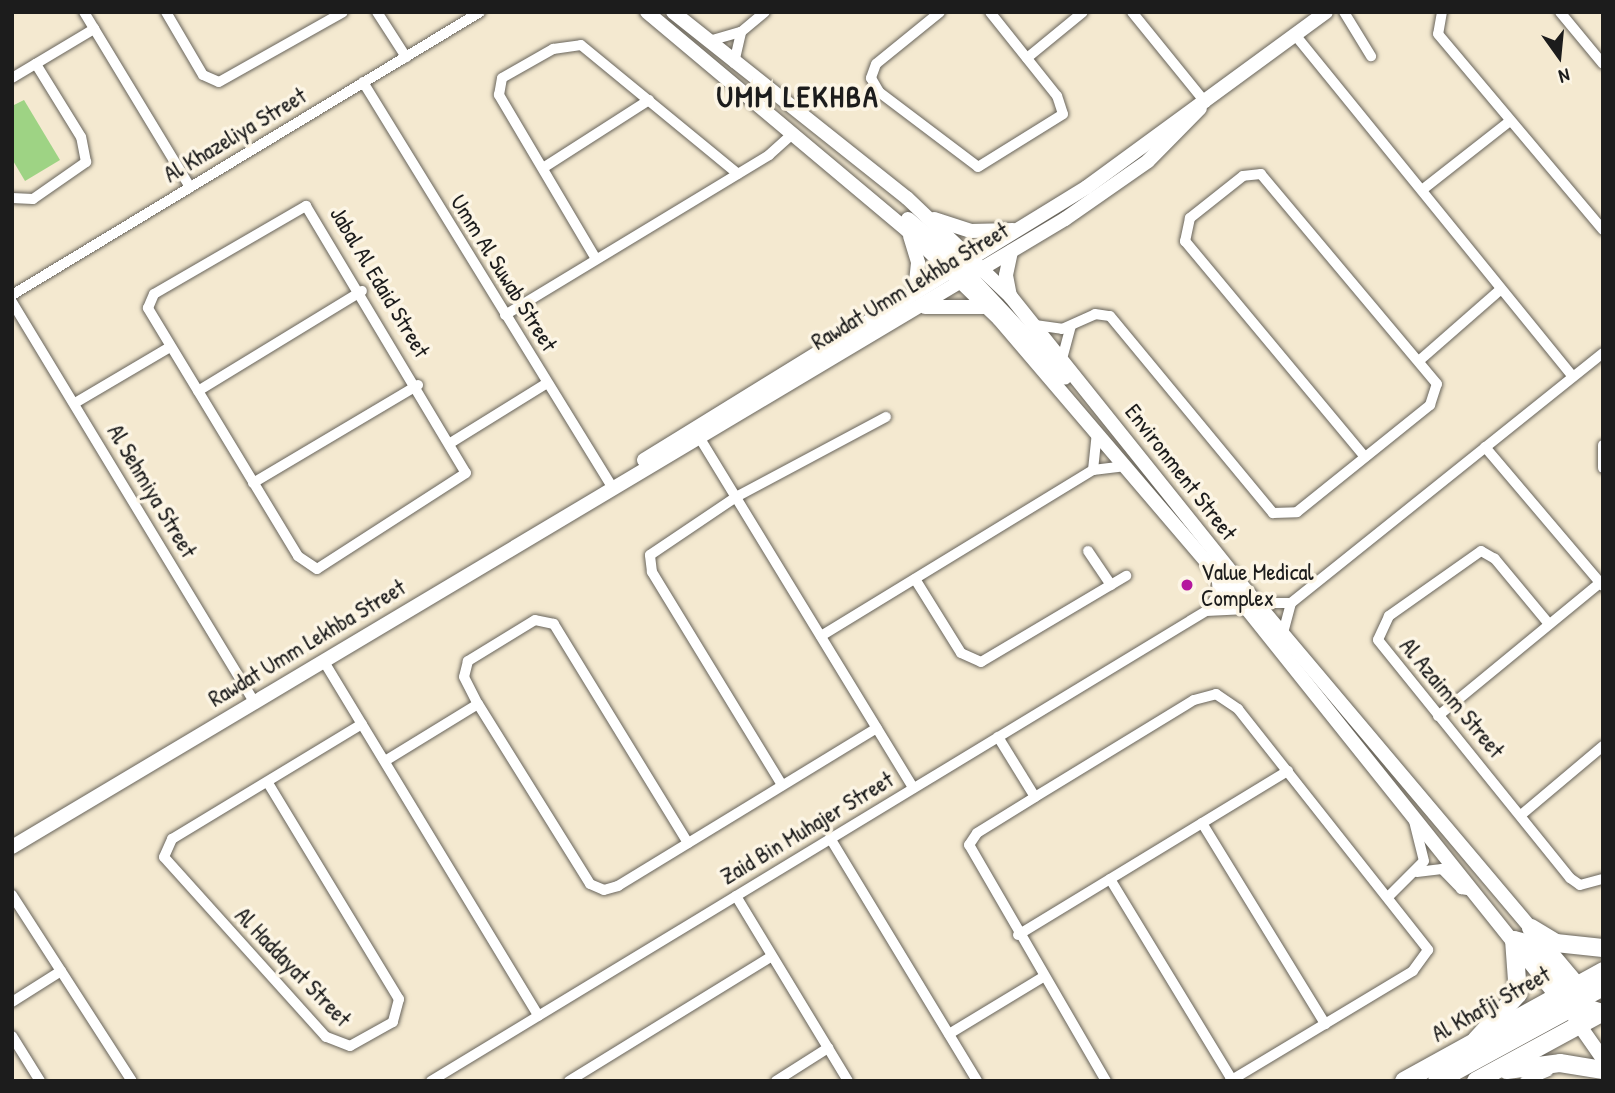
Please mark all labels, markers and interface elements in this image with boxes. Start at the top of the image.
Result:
north arrow [1524,21,1594,91]
text: N [1556,62,1573,90]
district label: UMM LEKHBA [718,78,878,114]
street label: Al Khazeliya Street [159,82,311,188]
street label: Umm Al Suwab Street [445,190,563,356]
street label: Jabal Al Edaid Street [324,202,436,362]
street label: Rawdat Umm Lekhba Street [807,216,1013,356]
street label: Environment Street [1119,398,1243,546]
street label: Al Sehmiya Street [101,419,203,563]
place label: Value Medical Complex [1201,558,1314,612]
street label: Rawdat Umm Lekhba Street [204,573,410,713]
marker: Value Medical Complex [1179,577,1195,593]
street label: Al Azaimm Street [1394,632,1510,764]
street label: Zaid Bin Muhajer Street [716,766,898,890]
street label: Al Haddayat Street [229,902,357,1032]
street label: Al Khafji Street [1427,960,1555,1048]

